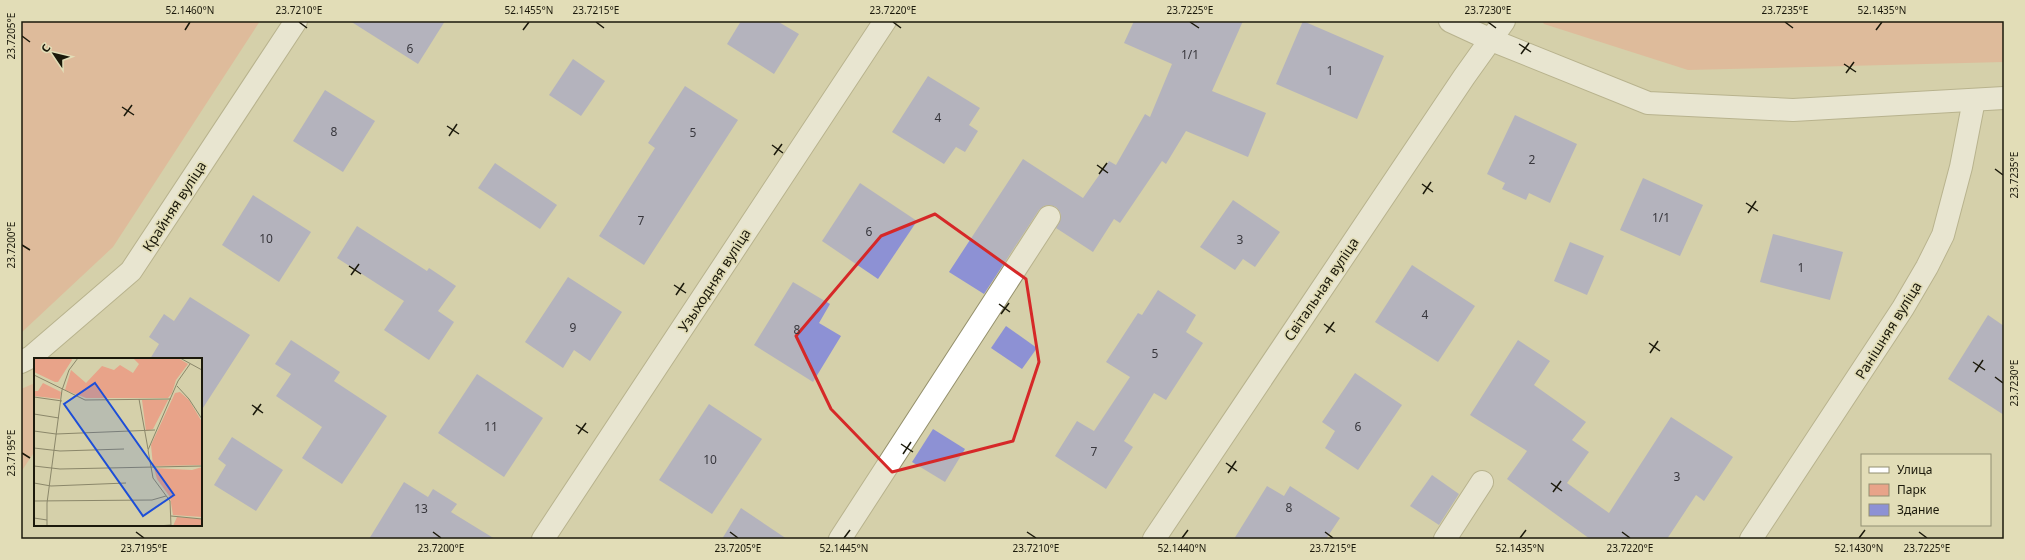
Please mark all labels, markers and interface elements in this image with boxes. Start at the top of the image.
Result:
text: 52.1460°N [166,3,214,17]
text: 23.7210°E [276,3,322,17]
text: 52.1455°N [505,3,553,17]
text: 23.7215°E [573,3,619,17]
text: 23.7220°E [870,3,916,17]
text: 23.7225°E [1167,3,1213,17]
text: 23.7230°E [1465,3,1511,17]
text: 23.7235°E [1762,3,1808,17]
text: 52.1435°N [1858,3,1906,17]
text: 23.7205°E [4,13,18,59]
north arrow [34,34,74,74]
house number: 6 [407,40,414,57]
text: С [37,41,54,55]
house number: 1/1 [1181,46,1199,63]
house number: 1 [1327,62,1333,79]
house number: 4 [935,109,942,126]
house number: 8 [331,123,338,140]
house number: 5 [690,124,697,141]
house number: 2 [1529,151,1536,168]
text: 23.7235°E [2007,152,2021,198]
street label: Крайняя вуліца [138,157,210,255]
house number: 1/1 [1652,209,1670,226]
house number: 7 [638,212,645,229]
text: 23.7200°E [4,222,18,268]
house number: 6 [866,223,873,240]
street label: Узыходняя вуліца [673,224,755,336]
house number: 10 [259,230,273,247]
house number: 3 [1237,231,1244,248]
street label: Світальная вуліца [1279,233,1363,345]
house number: 1 [1798,259,1804,276]
street label: Ранішняя вуліца [1850,278,1926,382]
house number: 4 [1422,306,1429,323]
house number: 9 [570,319,577,336]
house number: 8 [794,321,801,338]
house number: 5 [1152,345,1159,362]
inset map [34,358,202,526]
text: 23.7230°E [2007,360,2021,406]
house number: 11 [484,418,498,435]
house number: 6 [1355,418,1362,435]
text: 23.7195°E [4,430,18,476]
house number: 7 [1091,443,1098,460]
house number: 10 [703,451,717,468]
legend [1861,454,1991,526]
text: Улица [1897,461,1932,478]
house number: 3 [1674,468,1681,485]
text: Парк [1897,481,1927,498]
house number: 8 [1286,499,1293,516]
house number: 13 [414,500,428,517]
text: Здание [1897,501,1940,518]
text: 23.7195°E [121,541,167,555]
text: 23.7200°E [418,541,464,555]
text: 23.7205°E [715,541,761,555]
text: 52.1445°N [820,541,868,555]
text: 23.7210°E [1013,541,1059,555]
text: 52.1440°N [1158,541,1206,555]
text: 23.7215°E [1310,541,1356,555]
text: 52.1435°N [1496,541,1544,555]
text: 23.7220°E [1607,541,1653,555]
text: 52.1430°N [1835,541,1883,555]
text: 23.7225°E [1904,541,1950,555]

